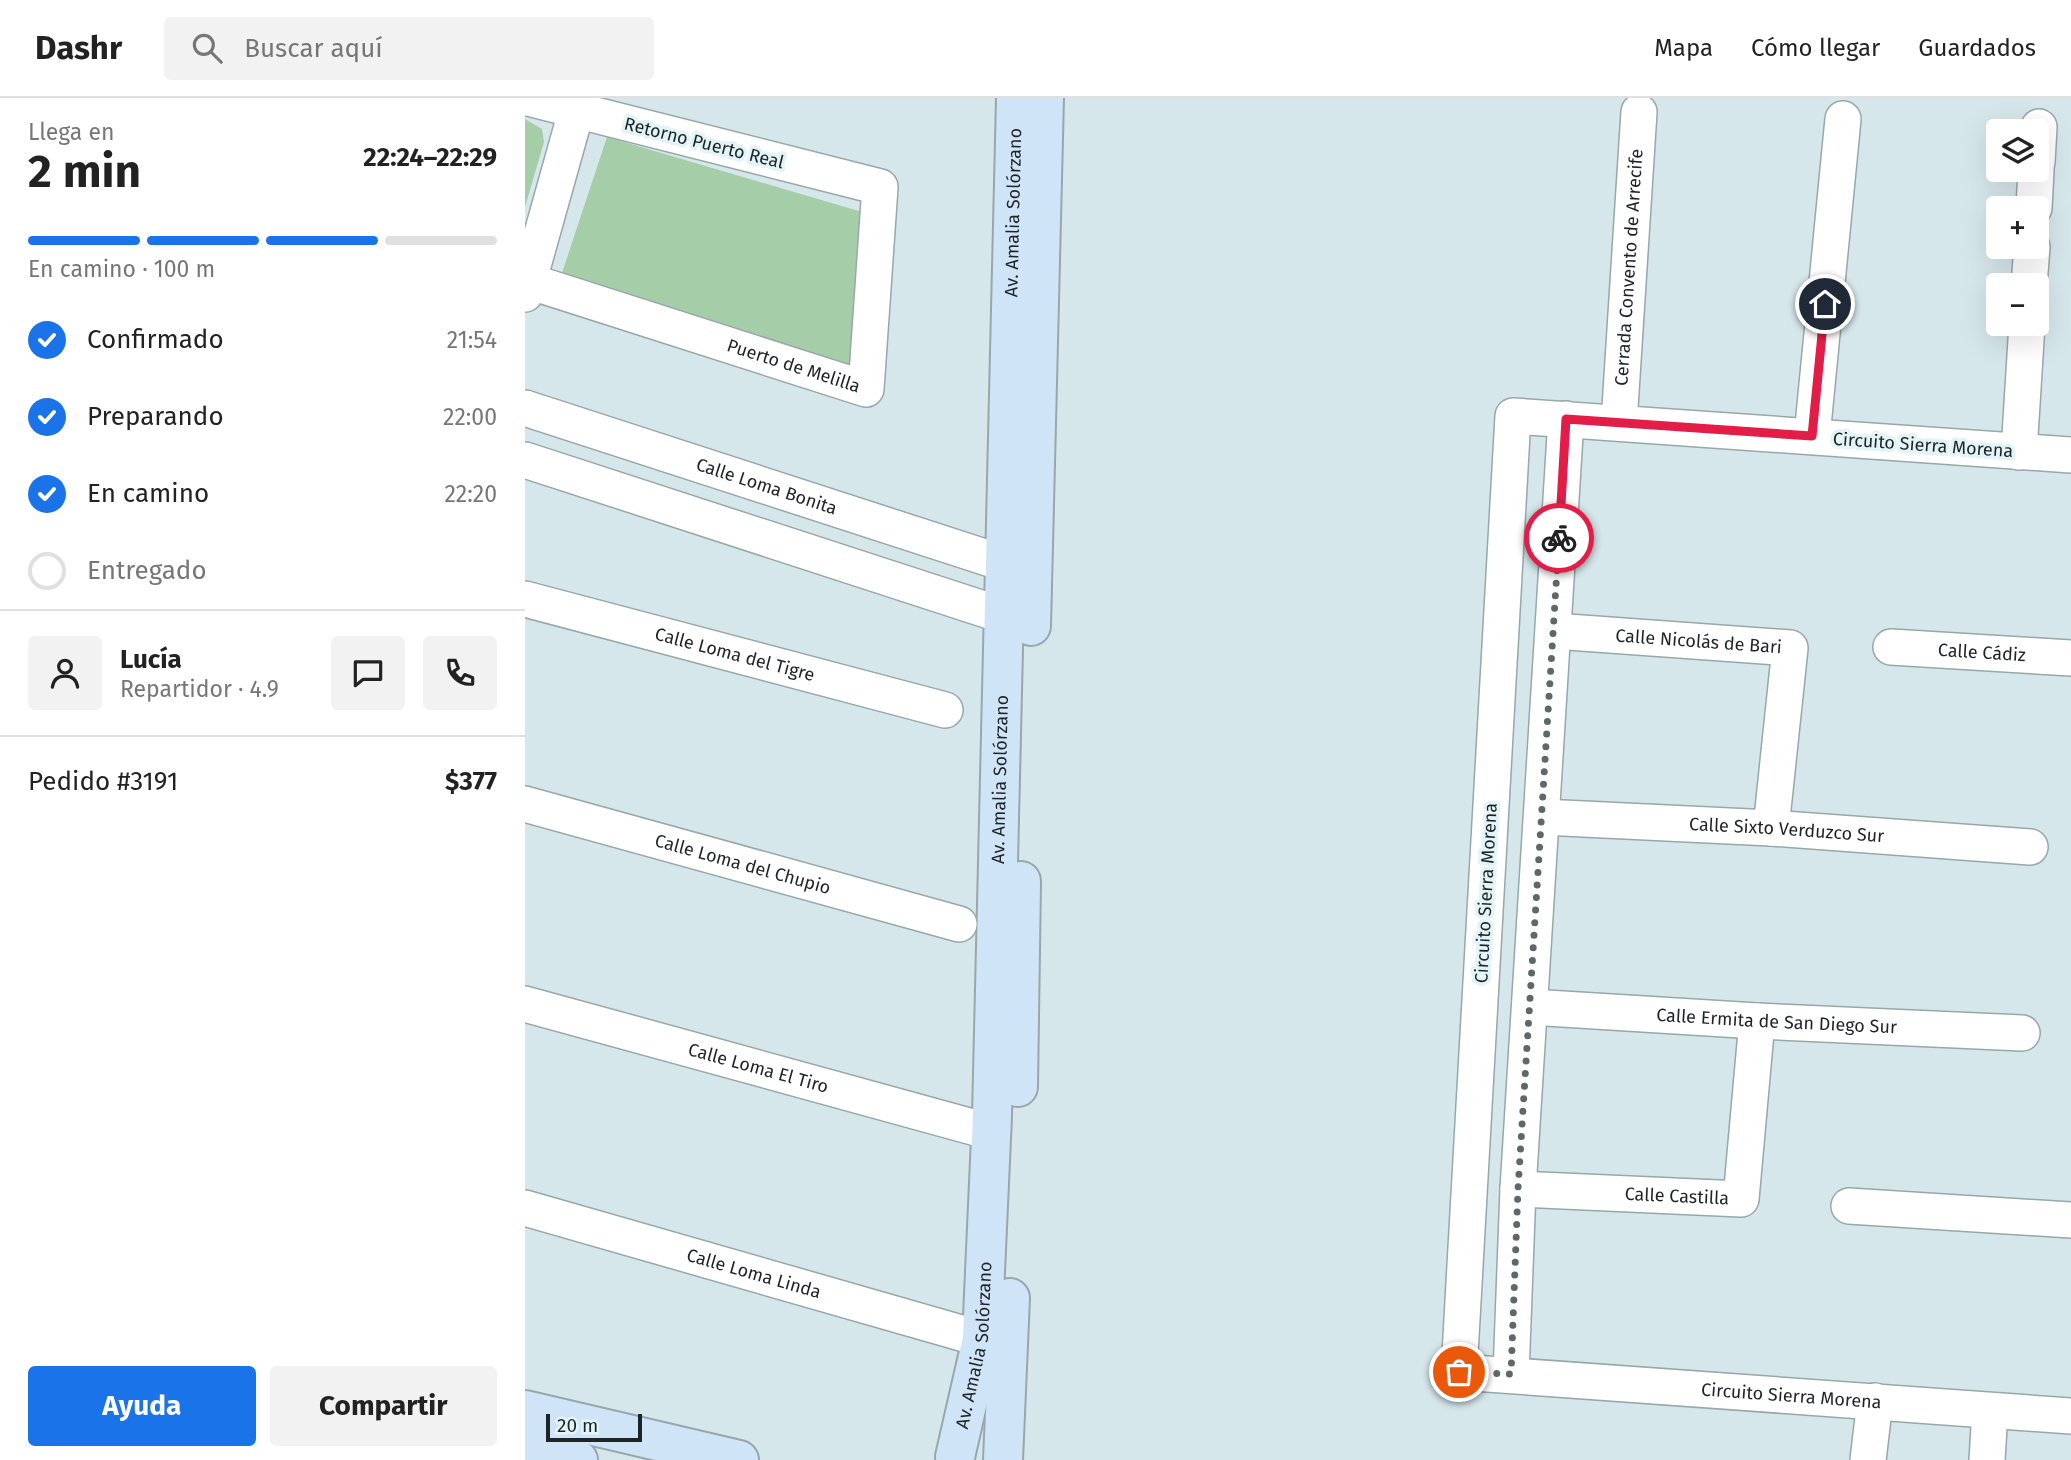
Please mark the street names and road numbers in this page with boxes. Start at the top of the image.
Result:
street label: Retorno Puerto Real [622,113,786,173]
street label: Av. Amalia Solórzano [1000,128,1026,297]
street label: Cerrada Convento de Arrecife [1610,148,1648,387]
street label: Puerto de Melilla [724,334,863,397]
street label: Circuito Sierra Morena [1832,428,2014,462]
street label: Calle Loma Bonita [693,453,840,519]
street label: Calle Loma del Tigre [653,623,817,686]
street label: Calle Nicolás de Bari [1615,624,1783,658]
street label: Calle Cádiz [1937,639,2027,666]
street label: Av. Amalia Solórzano [987,695,1013,864]
street label: Circuito Sierra Morena [1470,802,1502,984]
street label: Calle Sixto Verduzco Sur [1689,813,1885,847]
street label: Calle Loma del Chupio [652,829,833,899]
street label: Calle Ermita de San Diego Sur [1656,1004,1897,1038]
street label: Calle Loma El Tiro [686,1038,831,1098]
street label: Calle Castilla [1624,1183,1729,1209]
street label: Calle Loma Linda [684,1244,824,1303]
street label: Av. Amalia Solórzano [951,1261,996,1431]
street label: Circuito Sierra Morena [1700,1378,1882,1413]

